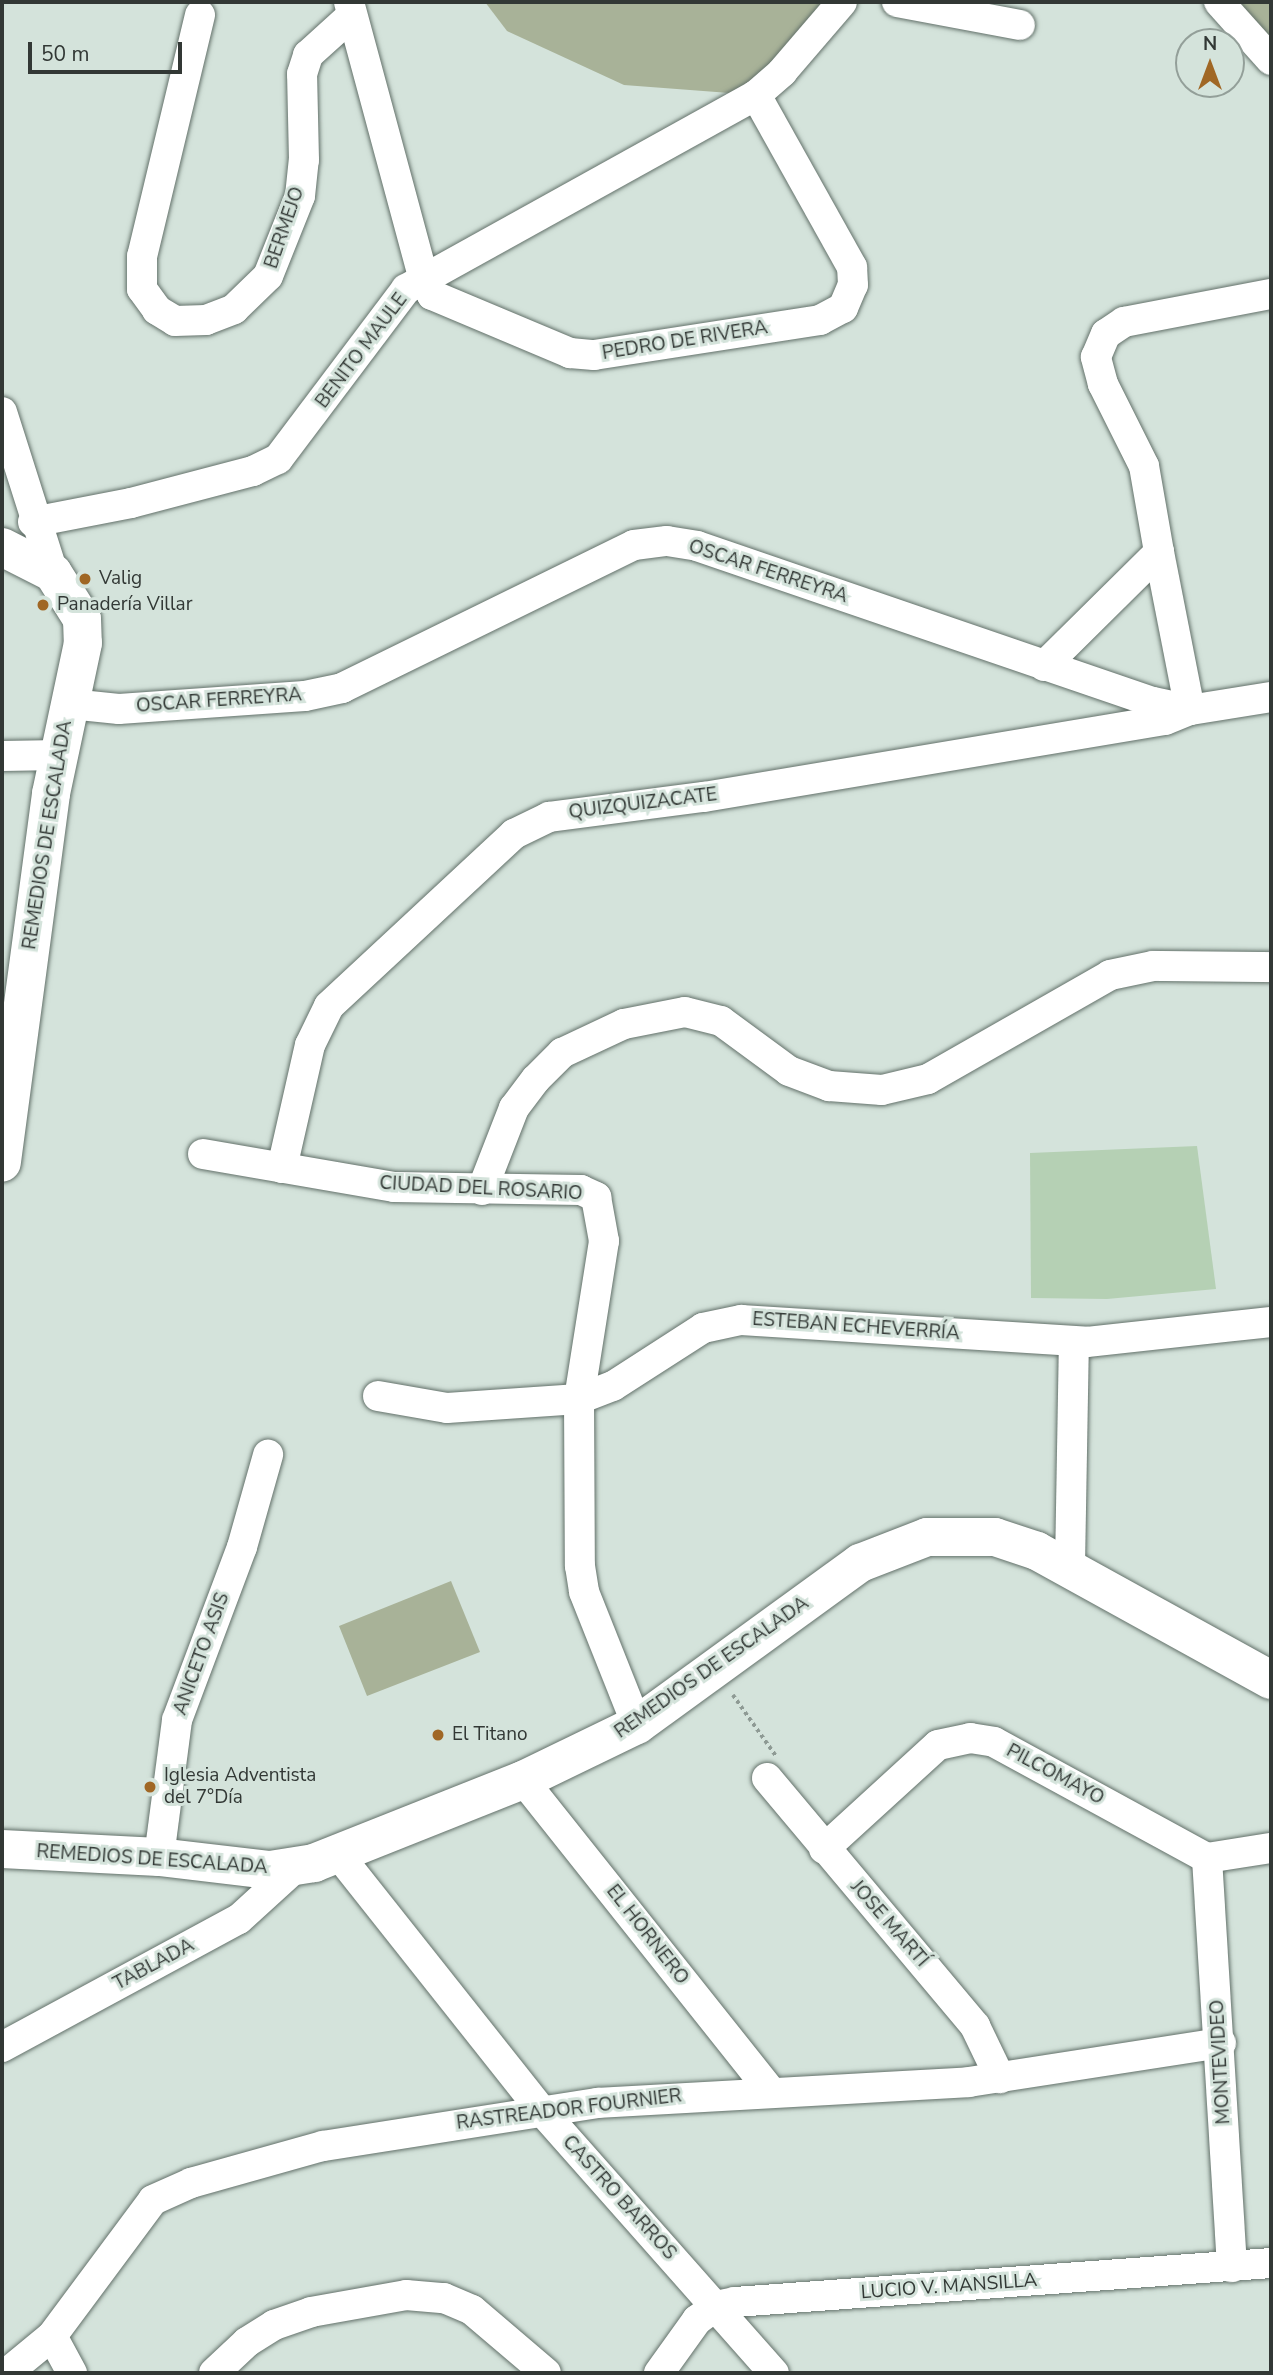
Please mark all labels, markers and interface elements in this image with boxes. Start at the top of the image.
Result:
scale bar [32,28,186,72]
north arrow [1175,28,1245,98]
text: N [1203,31,1217,57]
text: 50 m [41,40,90,68]
street label: BERMEJO [260,184,310,272]
street label: BENITO MAULE [311,289,413,413]
street label: PEDRO DE RIVERA [601,317,769,365]
street label: OSCAR FERREYRA [686,536,850,608]
place label: Valig [99,568,142,590]
marker: Valig [77,571,93,587]
place label: Panadería Villar [57,594,192,616]
marker: Panadería Villar [35,597,51,613]
street label: OSCAR FERREYRA [135,684,303,718]
street label: REMEDIOS DE ESCALADA [19,719,77,951]
street label: QUIZQUIZACATE [567,784,719,824]
street label: CIUDAD DEL ROSARIO [379,1172,583,1206]
street label: ESTEBAN ECHEVERRÍA [752,1308,960,1346]
street label: ANICETO ASIS [169,1590,235,1718]
street label: REMEDIOS DE ESCALADA [611,1592,813,1744]
place label: El Titano [452,1724,528,1746]
marker: El Titano [430,1727,446,1743]
street label: PILCOMAYO [1002,1740,1108,1810]
place label: Iglesia Adventista del 7°Día [164,1765,316,1809]
marker: Iglesia Adventista del 7°Día [142,1779,158,1795]
street label: REMEDIOS DE ESCALADA [36,1841,268,1879]
street label: JOSE MARTÍ [845,1876,933,1972]
street label: EL HORNERO [601,1881,693,1989]
street label: TABLADA [110,1934,198,1996]
street label: MONTEVIDEO [1206,1999,1236,2125]
street label: RASTREADOR FOURNIER [455,2085,683,2135]
street label: CASTRO BARROS [557,2131,681,2265]
street label: LUCIO V. MANSILLA [860,2269,1038,2305]

